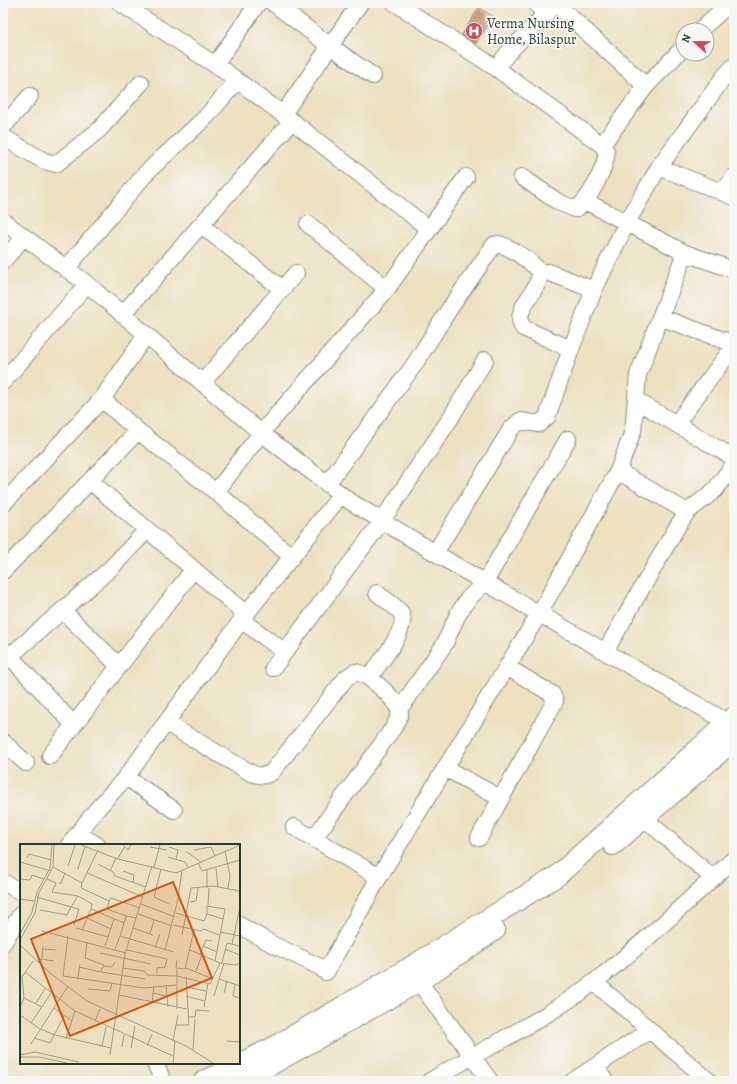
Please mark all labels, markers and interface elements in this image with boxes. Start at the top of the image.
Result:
place label: Verma Nursing Home, Bilaspur [486,14,577,49]
hospital icon: Verma Nursing Home, Bilaspur [464,21,484,41]
north arrow [675,22,715,62]
text: N [678,32,695,45]
inset map [20,844,240,1064]

